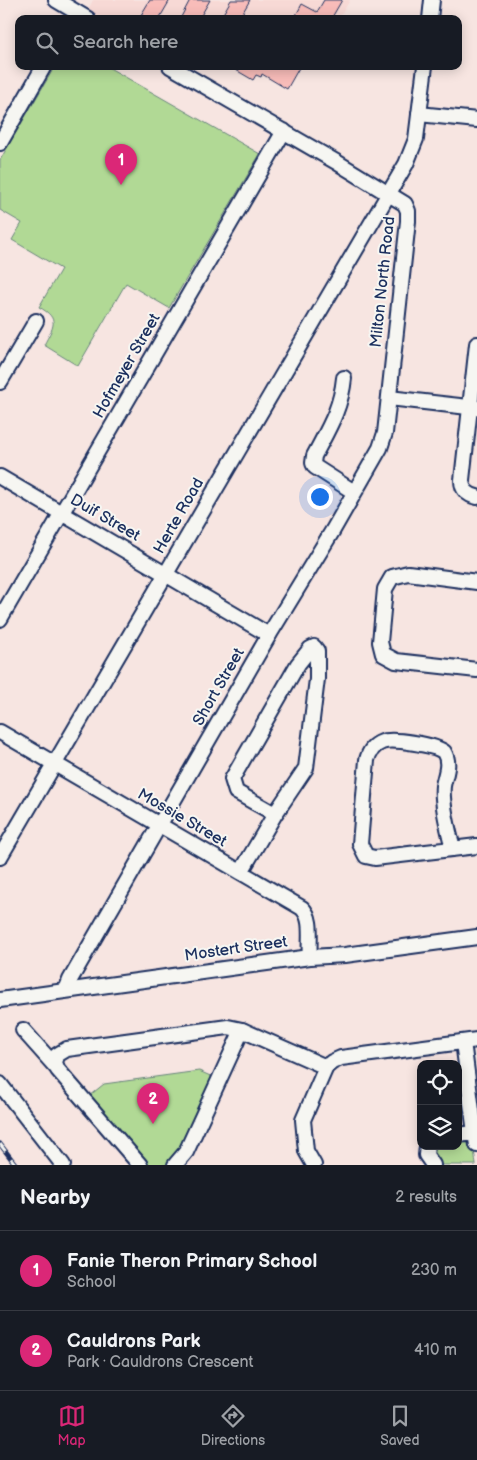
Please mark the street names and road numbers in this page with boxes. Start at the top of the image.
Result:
street label: Milton North Road [367,215,399,349]
street label: Hofmeyer Street [89,310,165,422]
street label: Herte Road [150,475,208,557]
street label: Duif Street [67,490,143,546]
street label: Short Street [189,645,249,729]
street label: Mossie Street [134,785,230,851]
street label: Mostert Street [183,932,289,966]

